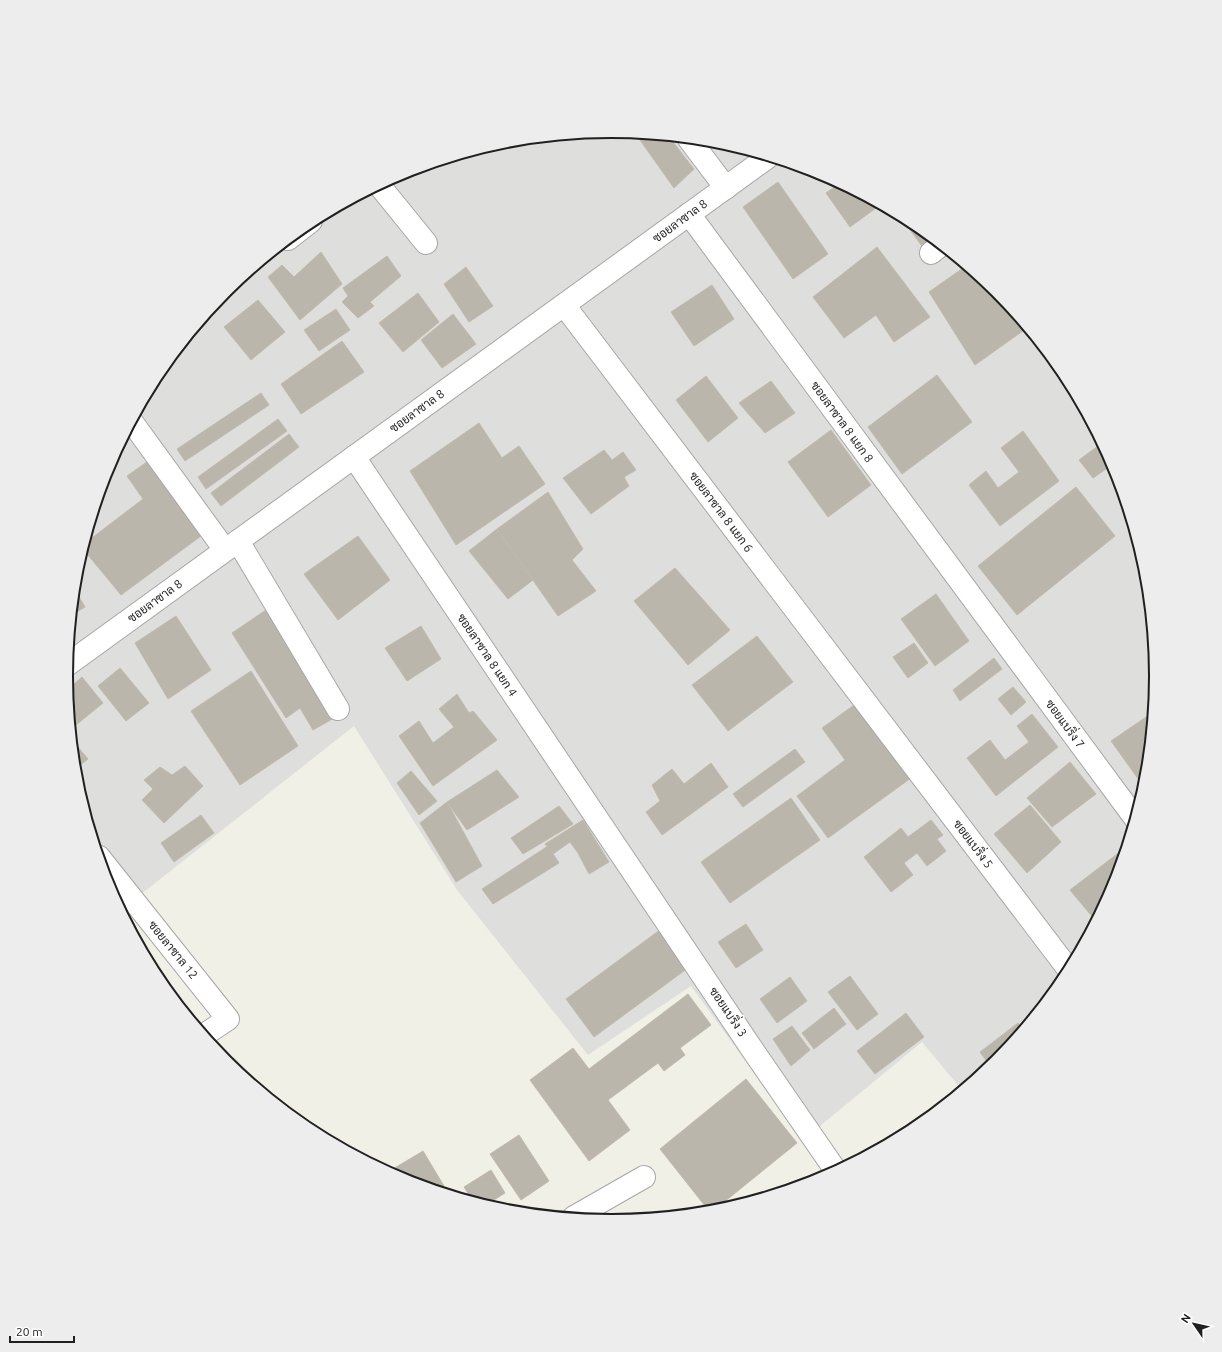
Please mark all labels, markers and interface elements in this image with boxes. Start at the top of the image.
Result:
street label: ซอยลาซาล 8 [650,196,710,245]
street label: ซอยลาซาล 8 แยก 8 [809,379,876,465]
street label: ซอยลาซาล 8 [387,386,447,435]
street label: ซอยลาซาล 8 แยก 6 [687,469,756,554]
street label: ซอยลาซาล 8 [125,576,185,625]
street label: ซอยลาซาล 8 แยก 4 [455,611,520,699]
street label: ซอยแบริ่ง 7 [1043,695,1090,750]
street label: ซอยแบริ่ง 5 [951,815,998,870]
street label: ซอยลาซาล 12 [146,918,201,981]
street label: ซอยแบริ่ง 3 [707,983,753,1039]
north arrow [1174,1304,1214,1344]
text: N [1178,1312,1193,1325]
scale bar [10,1318,74,1344]
text: 20 m [16,1325,43,1338]

